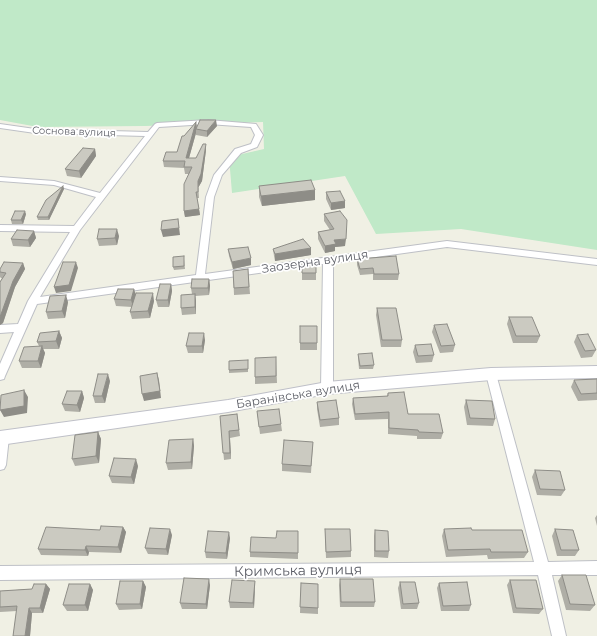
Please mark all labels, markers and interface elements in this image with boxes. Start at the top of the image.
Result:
street label: Соснова вулиця [32,125,116,139]
street label: Заозерна вулиця [261,247,369,277]
street label: Баранівська вулиця [235,378,361,412]
street label: Кримська вулиця [234,561,362,581]

